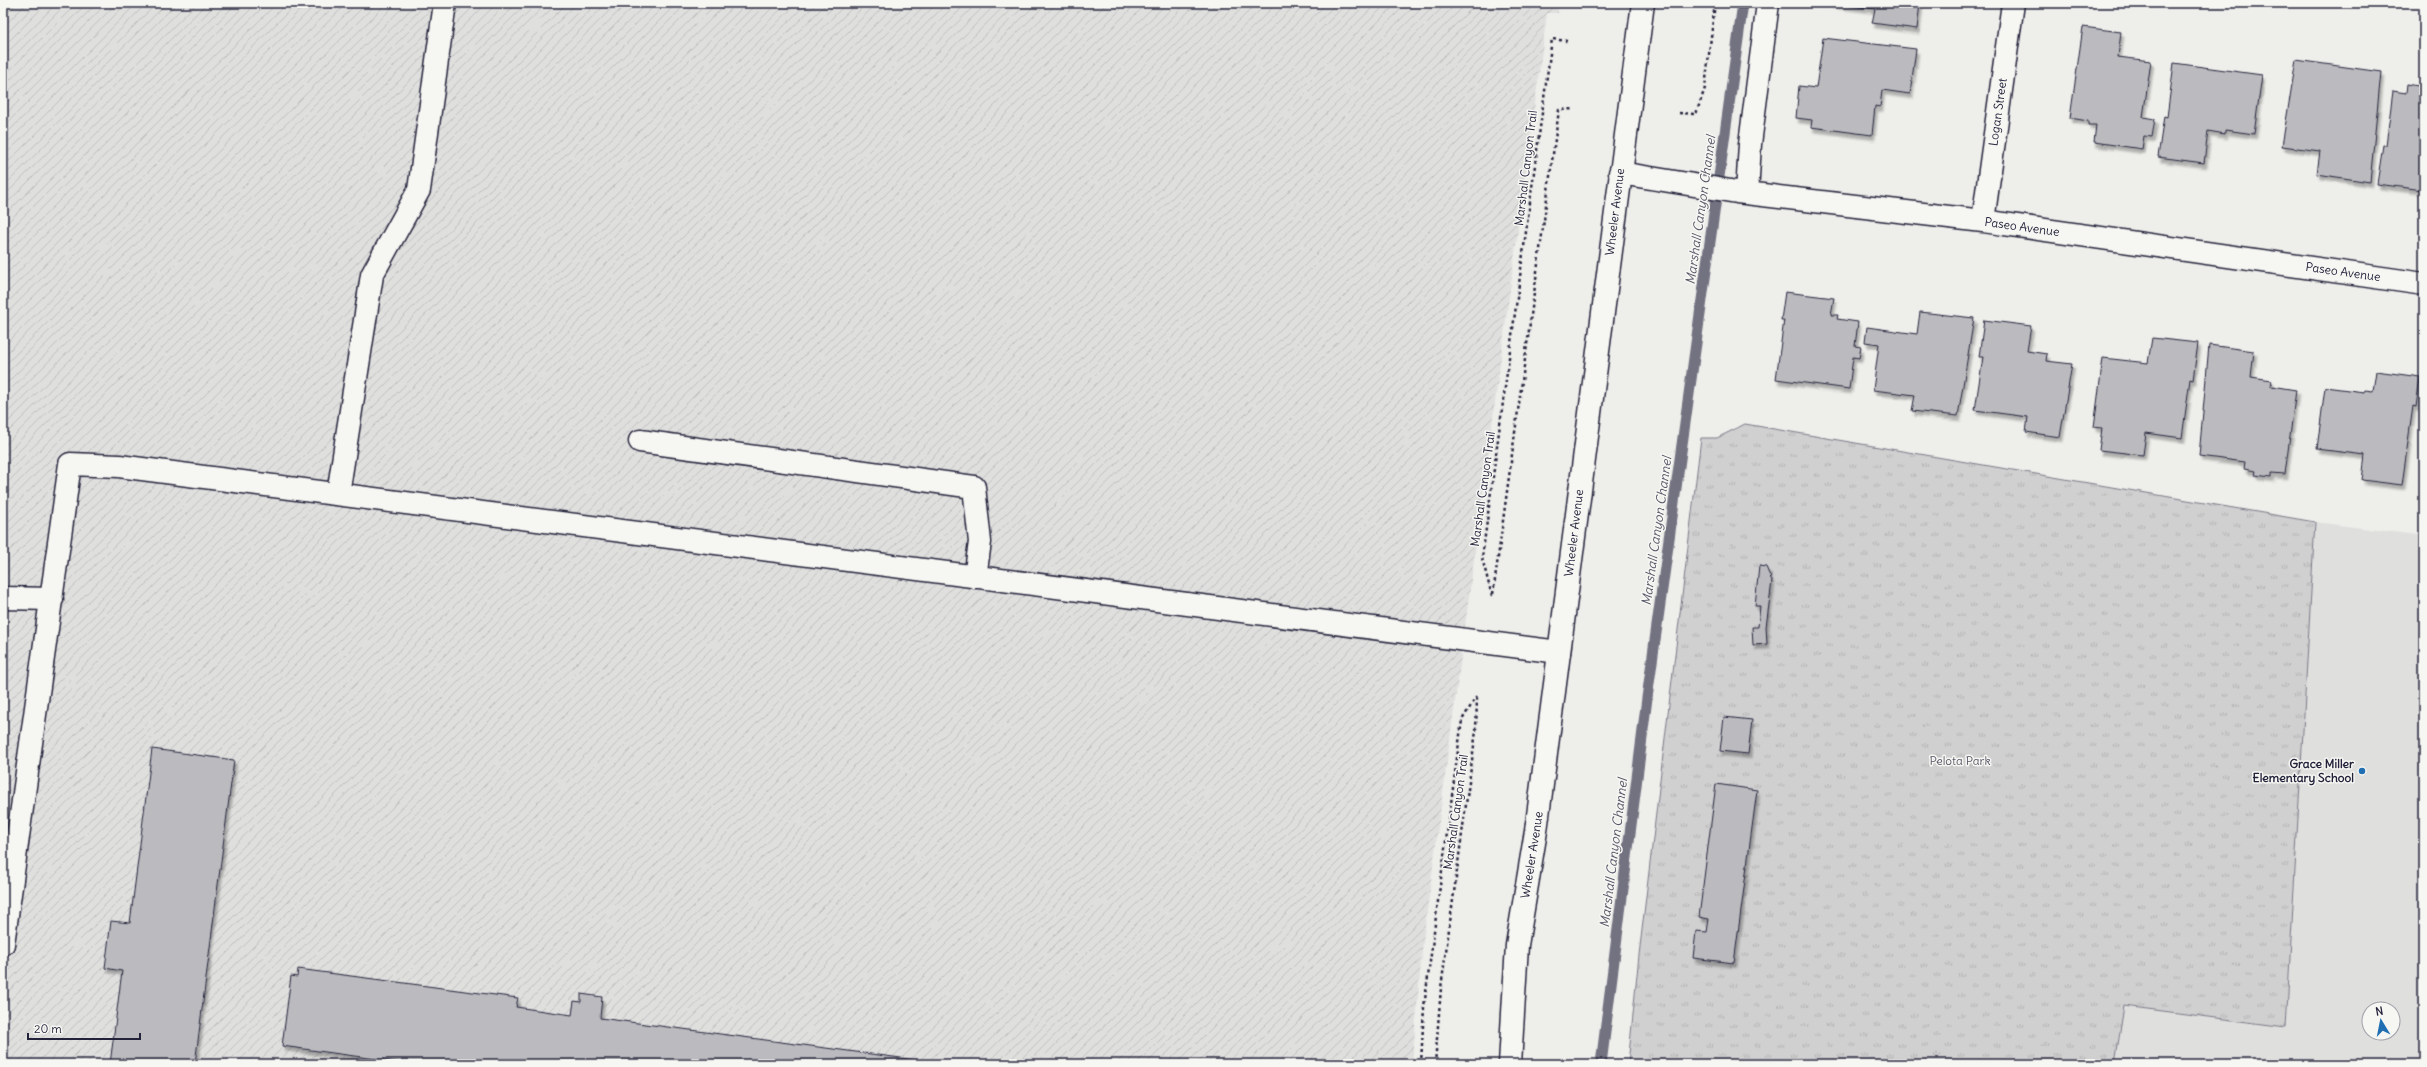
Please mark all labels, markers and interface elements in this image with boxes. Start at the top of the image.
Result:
street label: Logan Street [1985,77,2010,147]
street label: Marshall Canyon Trail [1511,109,1540,227]
water label: Marshall Canyon Channel [1682,133,1720,286]
street label: Wheeler Avenue [1602,167,1627,256]
street label: Paseo Avenue [1984,214,2061,239]
street label: Paseo Avenue [2305,259,2382,284]
street label: Marshall Canyon Trail [1467,430,1498,548]
water label: Marshall Canyon Channel [1638,454,1676,607]
street label: Wheeler Avenue [1561,488,1586,577]
street label: Marshall Canyon Trail [1440,753,1471,871]
park label: Pelota Park [1929,753,1991,768]
place label: Grace Miller Elementary School [2253,756,2354,786]
marker: Grace Miller Elementary School [2357,766,2367,776]
water label: Marshall Canyon Channel [1596,776,1631,929]
street label: Wheeler Avenue [1517,810,1546,900]
north arrow [2361,1001,2401,1041]
text: N [2374,1004,2384,1019]
scale bar [28,1015,140,1041]
text: 20 m [34,1021,62,1036]

